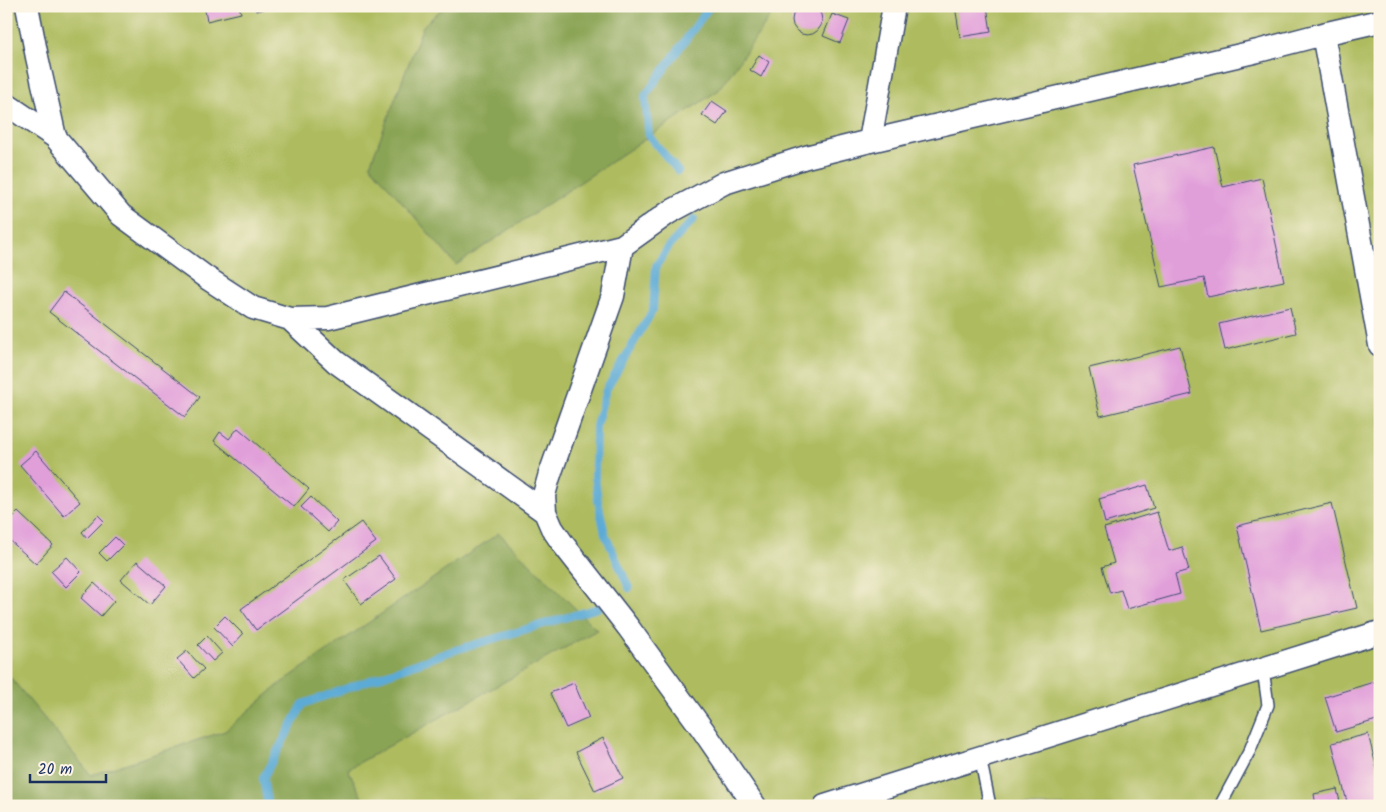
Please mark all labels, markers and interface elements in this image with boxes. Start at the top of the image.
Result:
scale bar [30,752,106,784]
text: 20 m [38,758,72,782]

